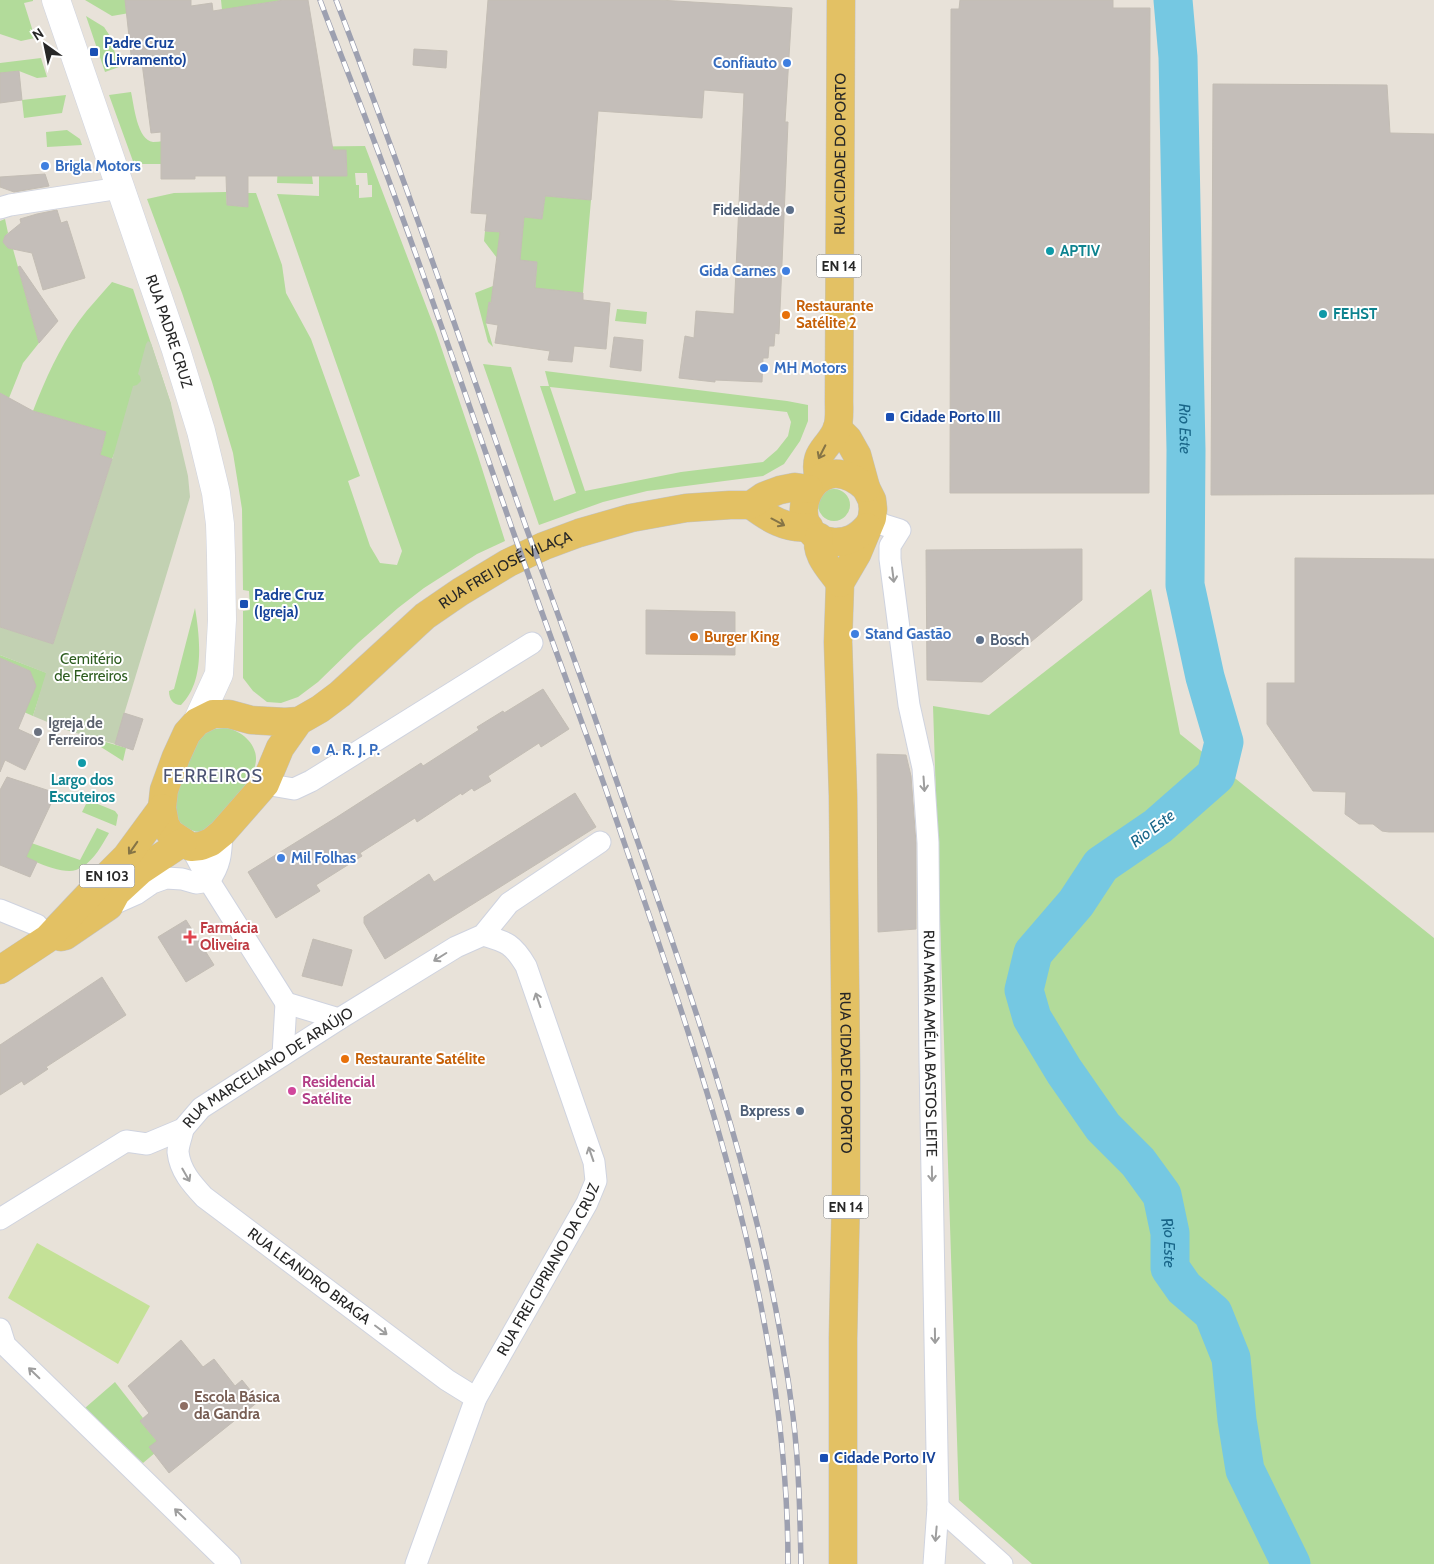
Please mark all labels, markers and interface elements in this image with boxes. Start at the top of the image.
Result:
north arrow [20,20,70,70]
text: N [29,24,47,44]
place label: Padre Cruz (Livramento) [104,34,187,69]
marker: Padre Cruz (Livramento) [88,46,100,58]
place label: Confiauto [713,54,777,72]
marker: Confiauto [781,57,793,69]
street label: RUA CIDADE DO PORTO [831,73,850,235]
place label: Brigla Motors [55,157,141,175]
marker: Brigla Motors [39,160,51,172]
place label: Fidelidade [712,201,780,219]
marker: Fidelidade [784,204,796,216]
place label: APTIV [1060,242,1101,260]
marker: APTIV [1044,245,1056,257]
road number: EN 14 [816,255,862,278]
place label: Gida Carnes [699,262,776,280]
marker: Gida Carnes [780,265,792,277]
street label: RUA PADRE CRUZ [142,272,196,391]
place label: Restaurante Satélite 2 [796,297,874,332]
place label: FEHST [1333,305,1378,323]
marker: FEHST [1317,308,1329,320]
marker: Restaurante Satélite 2 [780,309,792,321]
place label: MH Motors [774,359,847,377]
marker: MH Motors [758,362,770,374]
water label: Rio Este [1175,403,1195,454]
place label: Cidade Porto III [900,408,1001,426]
marker: Cidade Porto III [884,411,896,423]
one-way arrow [817,445,827,460]
one-way arrow [771,517,786,527]
street label: RUA FREI JOSÉ VILAÇA [435,527,575,613]
one-way arrow [888,567,898,583]
place label: Padre Cruz (Igreja) [254,586,324,621]
marker: Padre Cruz (Igreja) [238,598,250,610]
place label: Stand Gastāo [865,625,952,643]
place label: Burger King [704,628,780,646]
marker: Stand Gastāo [849,628,861,640]
marker: Burger King [688,631,700,643]
place label: Bosch [990,631,1029,649]
marker: Bosch [974,634,986,646]
park label: Cemitério de Ferreiros [54,650,128,685]
place label: Igreja de Ferreiros [48,714,104,749]
marker: Igreja de Ferreiros [32,726,44,738]
place label: A. R. J. P. [326,741,380,759]
marker: A. R. J. P. [310,744,322,756]
marker: Largo dos Escuteiros [76,757,88,769]
district label: FERREIROS [163,765,263,787]
place label: Largo dos Escuteiros [49,771,115,806]
one-way arrow [920,776,929,792]
water label: Rio Este [1126,806,1178,851]
one-way arrow [128,841,138,855]
place label: Mil Folhas [291,849,356,867]
marker: Mil Folhas [275,852,287,864]
road number: EN 103 [80,864,134,888]
place label: Farmácia Oliveira [200,919,259,954]
street label: RUA MARIA AMÉLIA BASTOS LEITE [920,930,941,1157]
marker: Farmácia Oliveira [184,931,196,943]
one-way arrow [433,952,447,963]
street label: RUA CIDADE DO PORTO [836,992,855,1154]
one-way arrow [533,993,542,1009]
street label: RUA MARCELIANO DE ARAÚJO [179,1003,357,1132]
place label: Restaurante Satélite [355,1050,485,1068]
marker: Restaurante Satélite [339,1053,351,1065]
place label: Residencial Satélite [302,1073,375,1108]
marker: Residencial Satélite [286,1085,298,1097]
place label: Bxpress [740,1102,790,1120]
marker: Bxpress [794,1105,806,1117]
one-way arrow [586,1146,596,1162]
one-way arrow [927,1166,937,1182]
one-way arrow [181,1168,191,1183]
street label: RUA FREI CIPRIANO DA CRUZ [493,1180,603,1359]
road number: EN 14 [824,1196,868,1218]
water label: Rio Este [1157,1216,1179,1268]
street label: RUA LEANDRO BRAGA [244,1224,375,1329]
one-way arrow [374,1325,387,1336]
one-way arrow [930,1328,940,1344]
one-way arrow [28,1367,40,1379]
place label: Escola Básica da Gandra [194,1388,281,1423]
marker: Escola Básica da Gandra [178,1400,190,1412]
place label: Cidade Porto IV [834,1449,936,1467]
marker: Cidade Porto IV [818,1452,830,1464]
one-way arrow [173,1508,186,1520]
one-way arrow [931,1525,941,1541]

